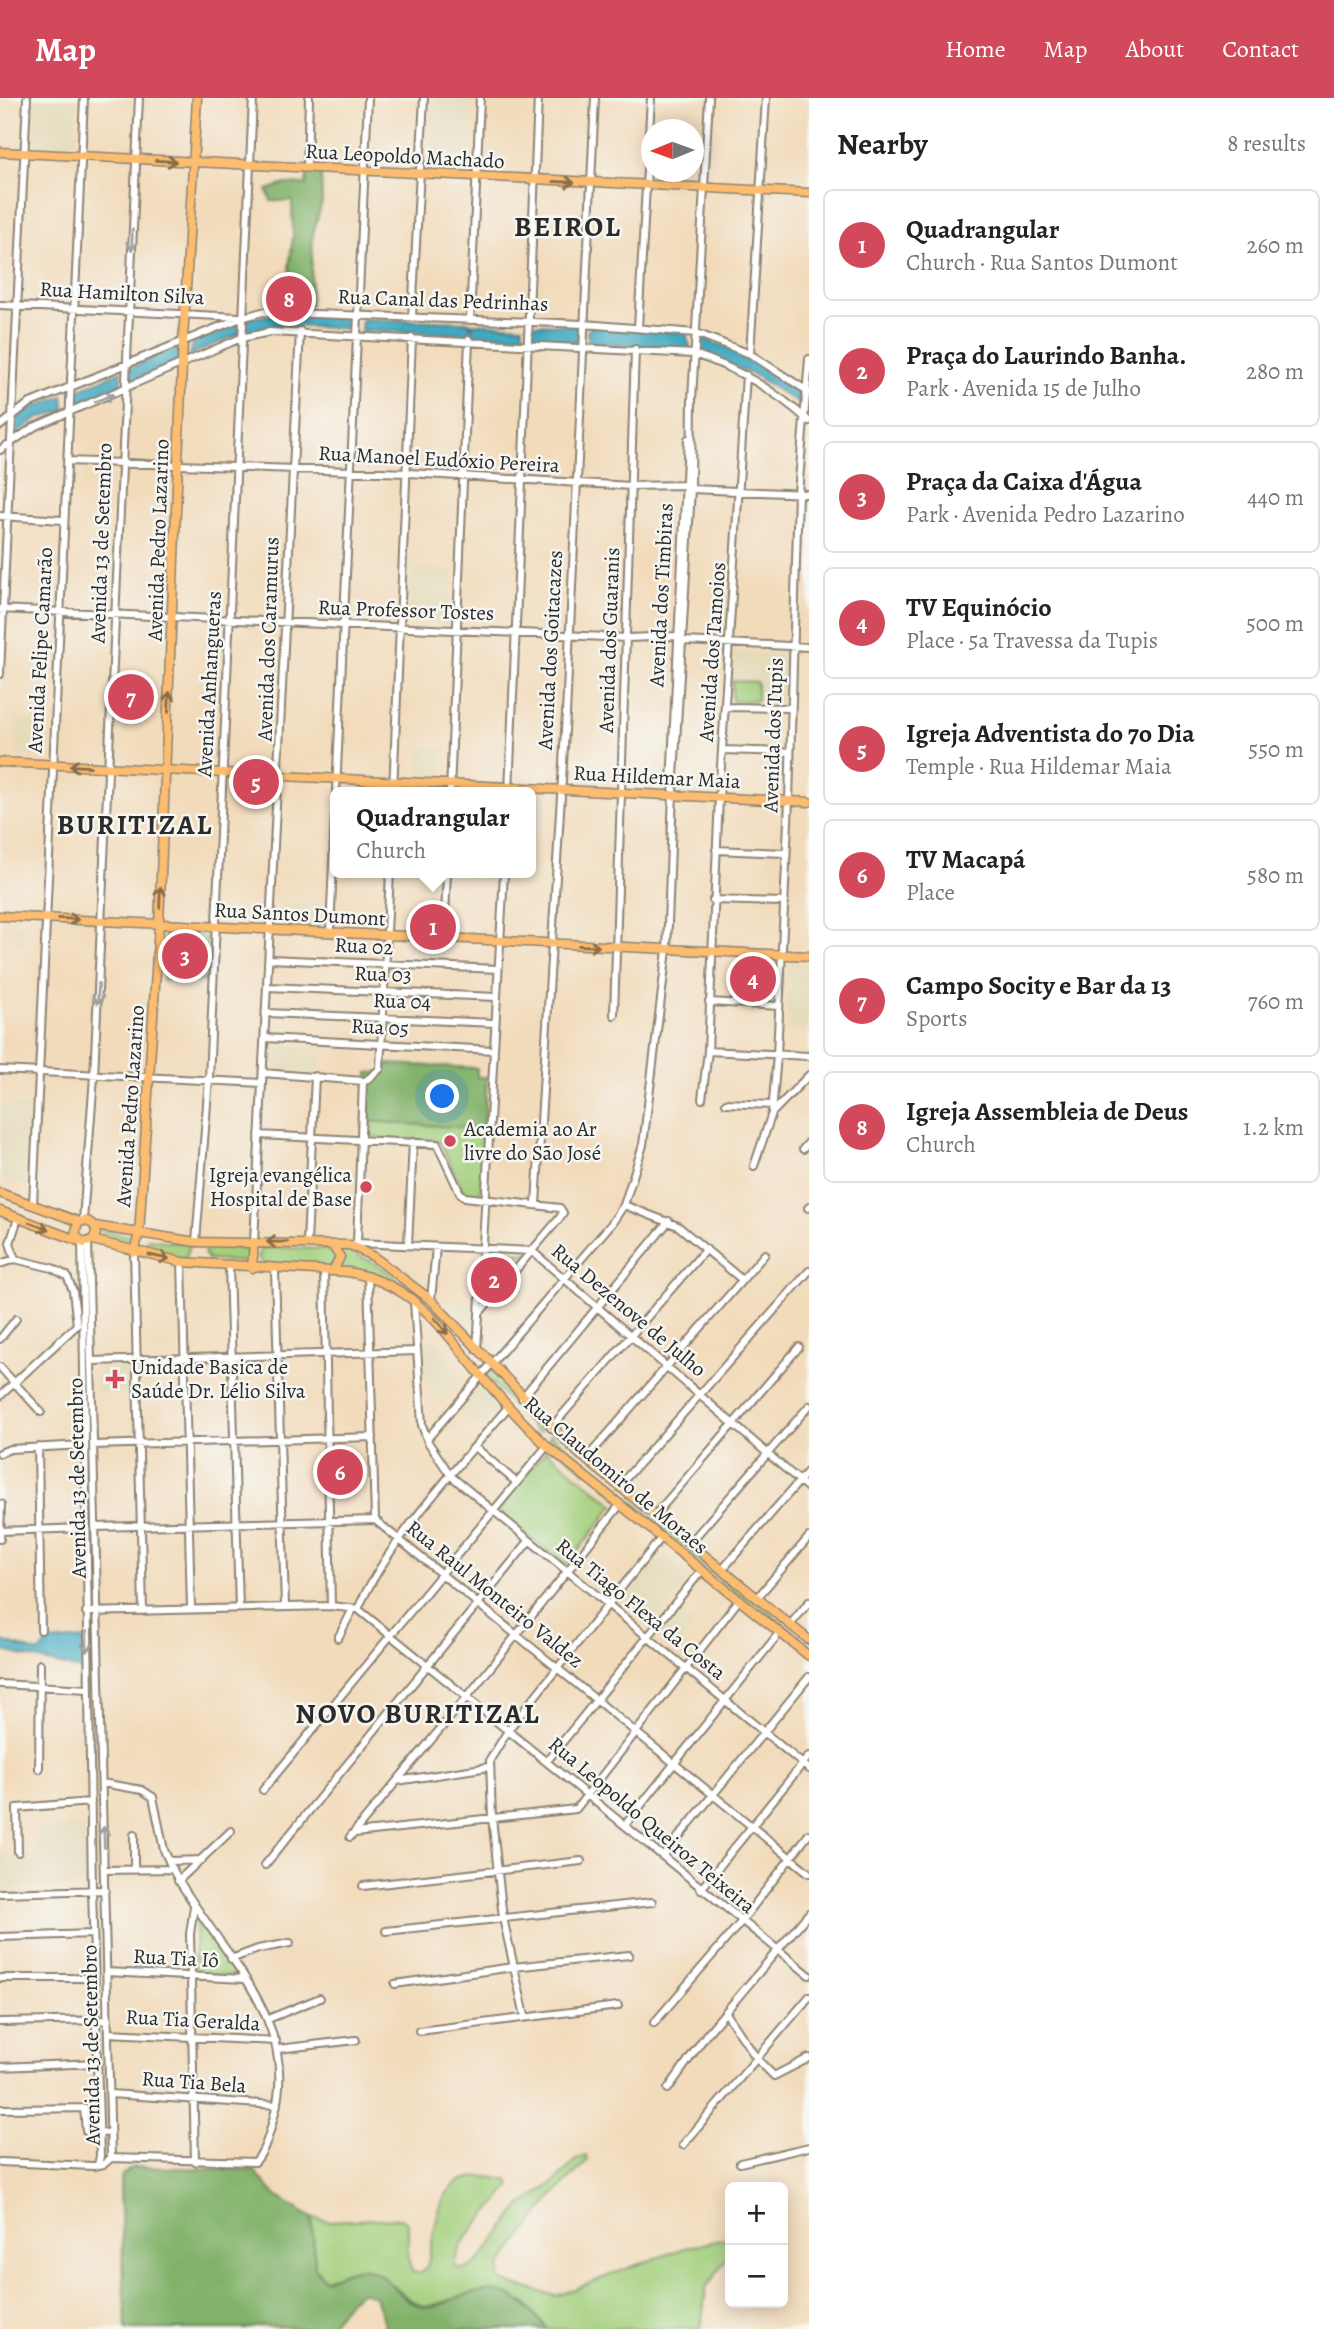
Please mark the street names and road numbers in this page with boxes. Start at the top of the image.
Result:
street label: Rua Leopoldo Machado [305,137,505,175]
street label: Rua Hamilton Silva [39,275,205,311]
street label: Rua Canal das Pedrinhas [337,282,549,318]
street label: Avenida Pedro Lazarino [140,438,176,643]
street label: Rua Manoel Eudóxio Pereira [318,439,561,479]
street label: Avenida 13 de Setembro [83,442,118,645]
street label: Avenida dos Timbiras [642,502,680,689]
street label: Avenida dos Caramurus [250,536,286,743]
street label: Avenida Felipe Camarão [21,546,59,755]
street label: Avenida dos Guaranis [592,547,626,734]
street label: Avenida dos Goitacazes [531,549,569,752]
street label: Avenida dos Tamoios [692,561,732,744]
street label: Avenida Anhangueras [190,590,228,779]
street label: Rua Professor Tostes [317,593,495,627]
street label: Avenida dos Tupis [756,657,790,814]
street label: Rua Hildemar Maia [573,759,742,795]
street label: Rua Santos Dumont [213,896,387,932]
street label: Rua 02 [334,930,394,962]
street label: Rua 03 [354,959,412,989]
street label: Rua 04 [372,986,432,1016]
street label: Avenida Pedro Lazarino [109,1004,151,1209]
street label: Rua 05 [350,1012,410,1042]
street label: Rua Dezenove de Julho [546,1237,712,1383]
street label: Avenida 13 de Setembro [61,1377,93,1580]
street label: Rua Claudomiro de Moraes [518,1390,714,1560]
street label: Rua Raul Monteiro Valdez [400,1514,590,1674]
street label: Rua Tiago Flexa da Costa [550,1532,732,1686]
street label: Rua Leopoldo Queiroz Teixeira [543,1730,762,1920]
street label: Rua Tia Iô [132,1942,220,1974]
street label: Avenida 13 de Setembro [75,1944,107,2147]
street label: Rua Tia Geralda [125,2002,261,2038]
street label: Rua Tia Bela [141,2064,247,2100]

